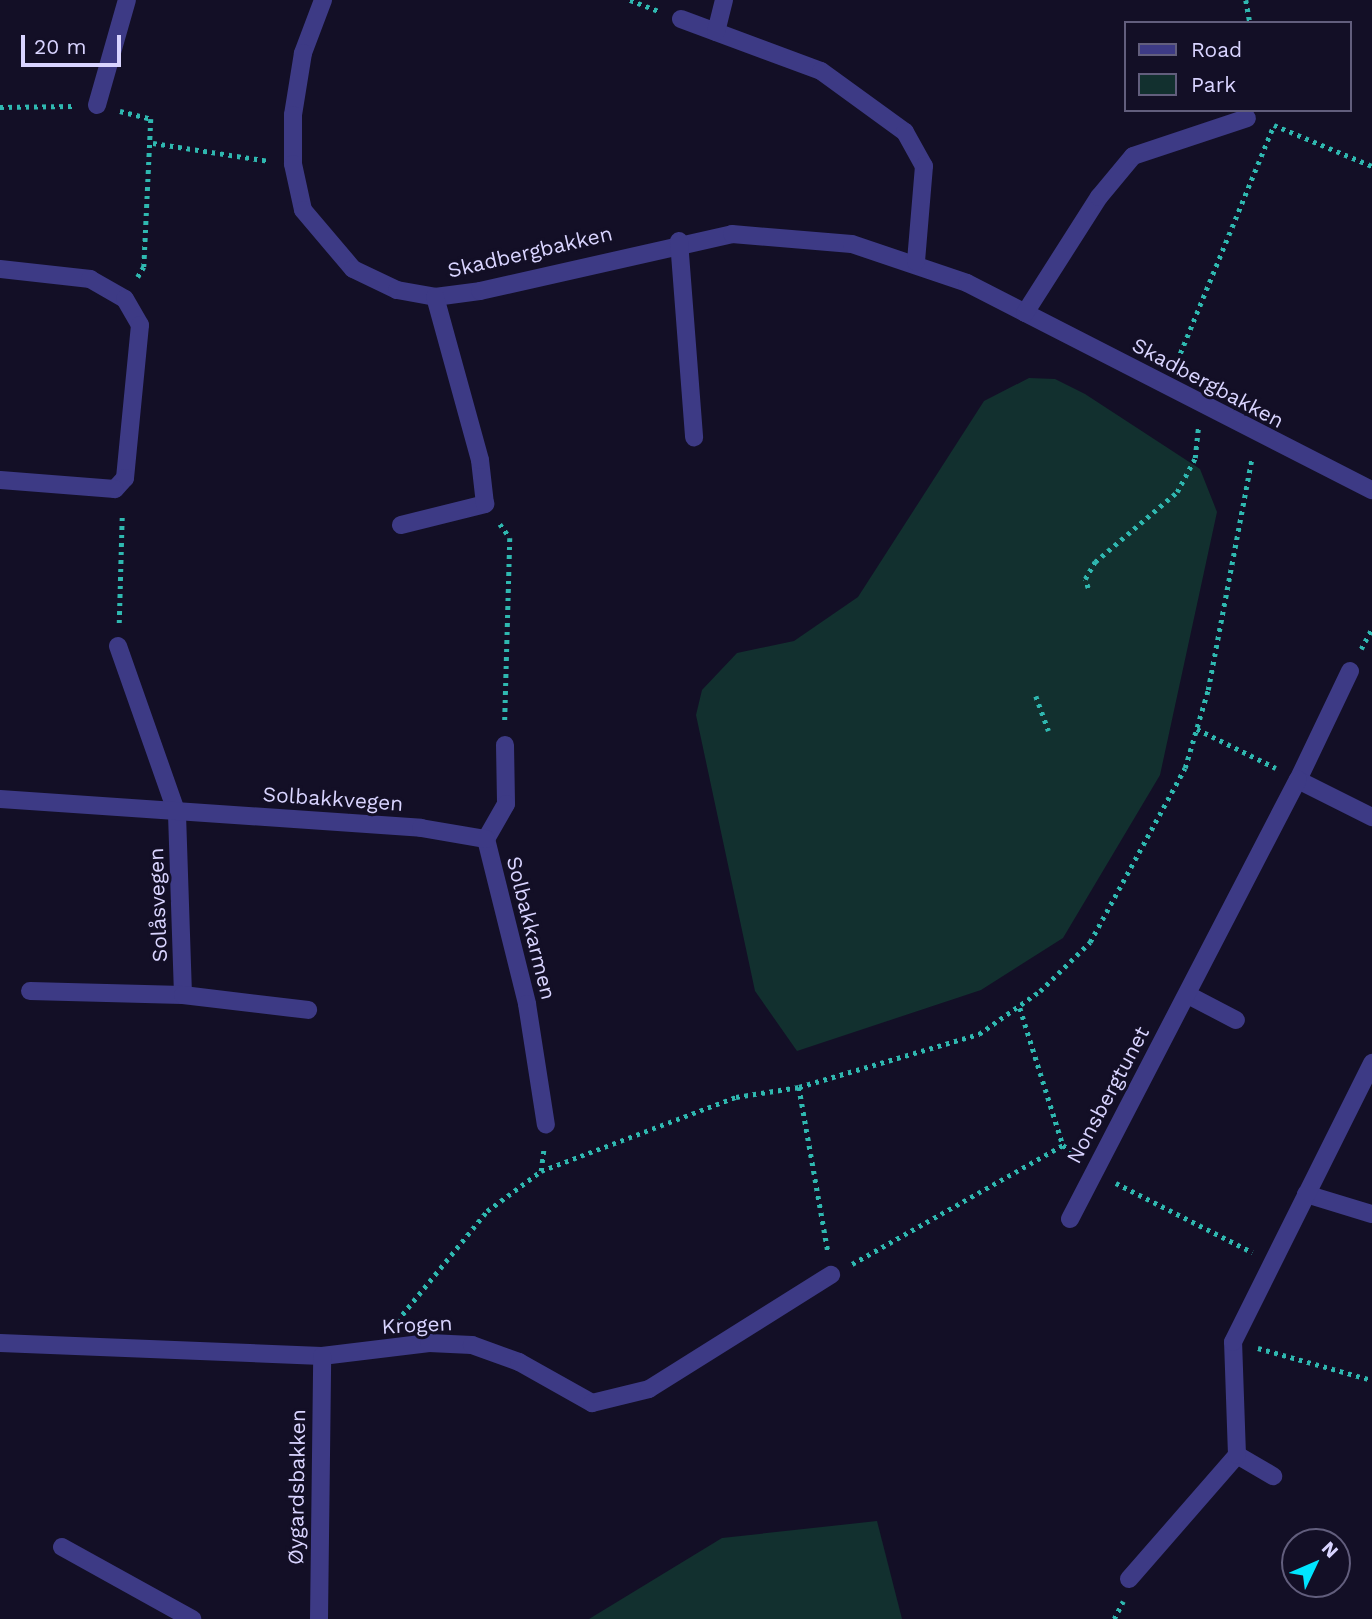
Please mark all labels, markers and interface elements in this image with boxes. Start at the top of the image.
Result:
scale bar [24,21,124,65]
legend [1124,21,1351,112]
text: 20 m [34,34,86,59]
text: Road [1191,37,1242,62]
text: Park [1191,72,1236,97]
street label: Skadbergbakken [445,221,615,283]
street label: Skadbergbakken [1128,332,1288,434]
street label: Solbakkvegen [262,782,404,816]
street label: Solåsvegen [143,847,173,963]
street label: Solbakkarmen [501,854,561,1002]
street label: Nonsbergtunet [1061,1022,1155,1168]
street label: Krogen [381,1311,453,1339]
street label: Øygardsbakken [283,1409,311,1565]
north arrow [1281,1528,1351,1598]
text: N [1317,1536,1343,1563]

